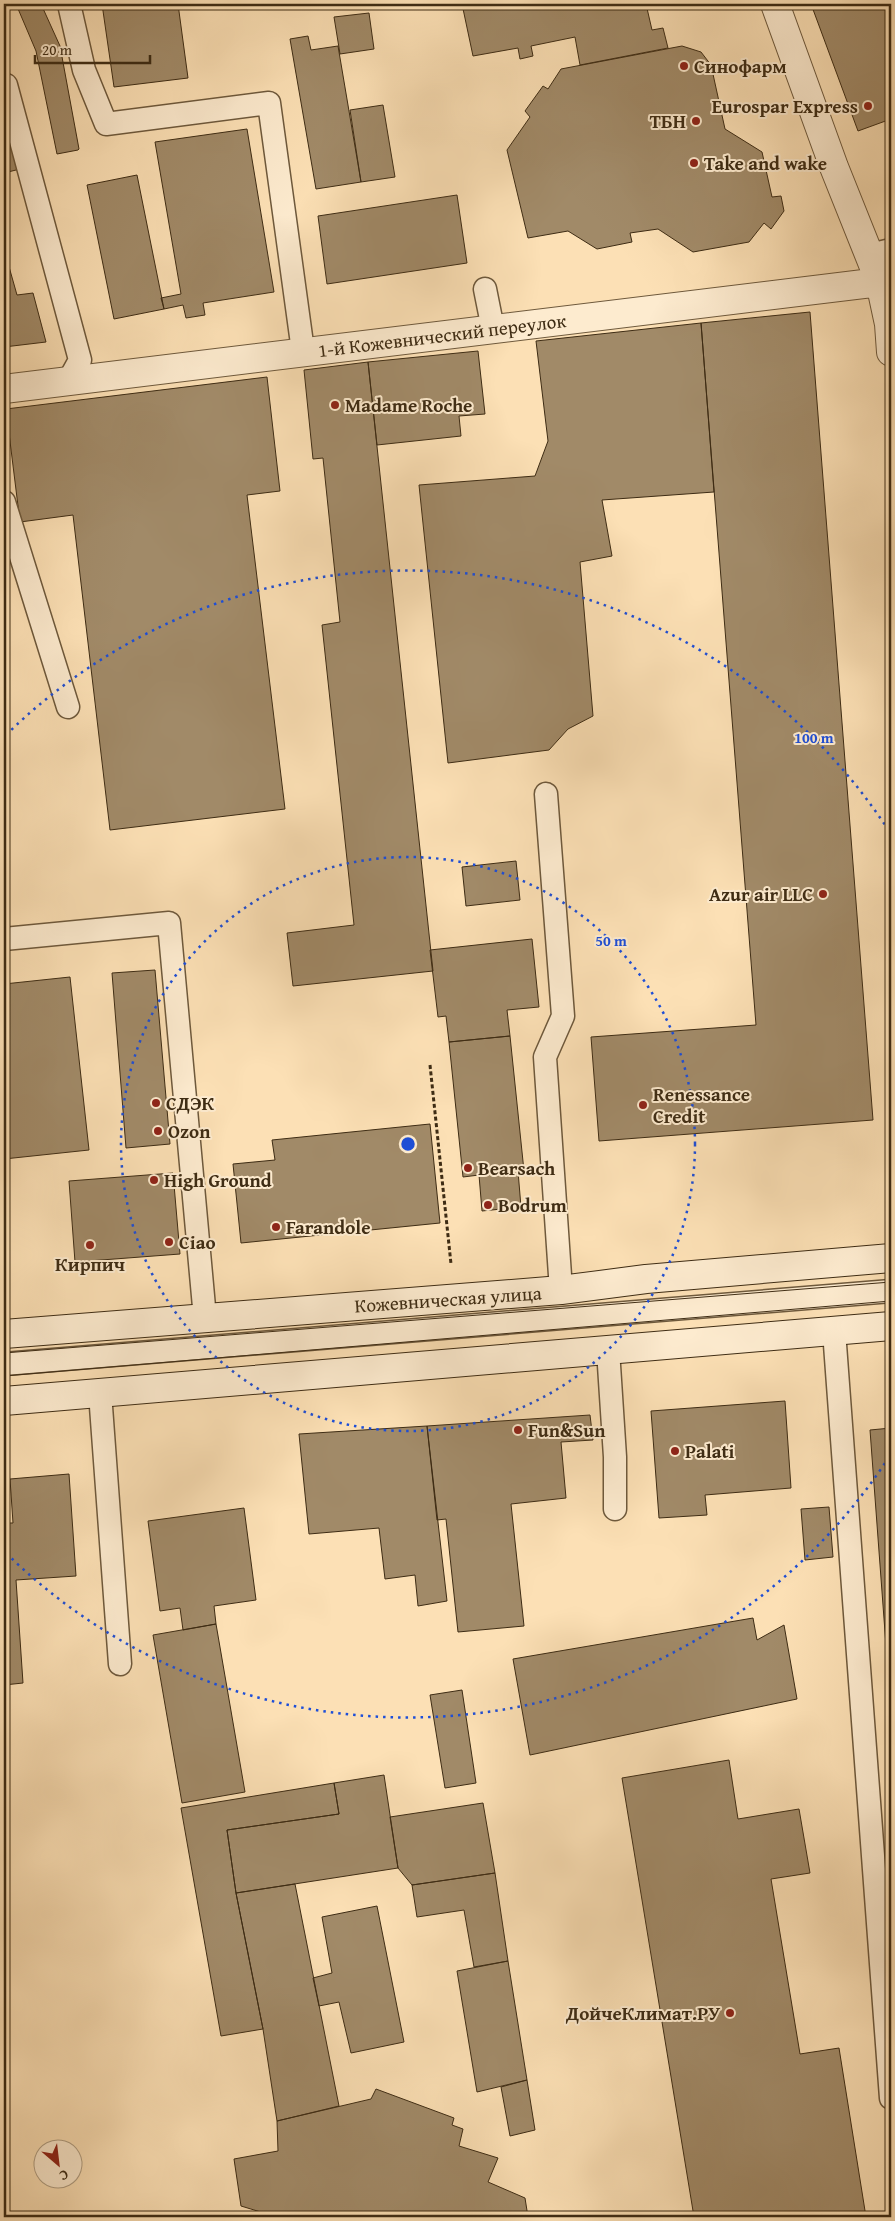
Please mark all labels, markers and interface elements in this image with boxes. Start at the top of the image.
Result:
scale bar [35,32,150,64]
text: 20 m [42,39,73,60]
place label: Синофарм [694,52,787,80]
marker: Синофарм [678,60,690,72]
place label: Eurospar Express [712,92,858,120]
marker: Eurospar Express [862,100,874,112]
place label: ТБН [650,107,686,135]
marker: ТБН [690,115,702,127]
place label: Take and wake [704,149,827,177]
marker: Take and wake [688,157,700,169]
street label: 1-й Кожевнический переулок [316,306,568,364]
place label: Madame Roche [345,391,472,419]
marker: Madame Roche [329,399,341,411]
text: 100 m [794,727,834,748]
place label: Azur air LLC [709,880,813,908]
marker: Azur air LLC [817,888,829,900]
text: 50 m [595,930,627,951]
place label: Renessance Credit [653,1080,750,1130]
place label: СДЭК [166,1089,215,1117]
marker: СДЭК [150,1097,162,1109]
marker: Renessance Credit [637,1099,649,1111]
place label: Ozon [168,1117,211,1145]
marker: Ozon [152,1125,164,1137]
centre of rings [399,1135,417,1153]
place label: Bearsach [478,1154,556,1182]
marker: Bearsach [462,1162,474,1174]
place label: High Ground [164,1166,272,1194]
marker: High Ground [148,1174,160,1186]
place label: Bodrum [498,1191,567,1219]
marker: Bodrum [482,1199,494,1211]
place label: Farandole [286,1213,371,1241]
marker: Farandole [270,1221,282,1233]
place label: Ciao [179,1228,216,1256]
marker: Ciao [163,1236,175,1248]
marker: Кирпич [84,1239,96,1251]
place label: Кирпич [55,1250,125,1278]
street label: Кожевническая улица [354,1278,542,1320]
place label: Fun&Sun [528,1416,606,1444]
marker: Fun&Sun [512,1424,524,1436]
place label: Palati [685,1437,735,1465]
marker: Palati [669,1445,681,1457]
place label: ДойчеКлимат.РУ [565,1999,720,2027]
marker: ДойчеКлимат.РУ [724,2007,736,2019]
north arrow [32,2138,82,2188]
text: С [56,2165,72,2186]

